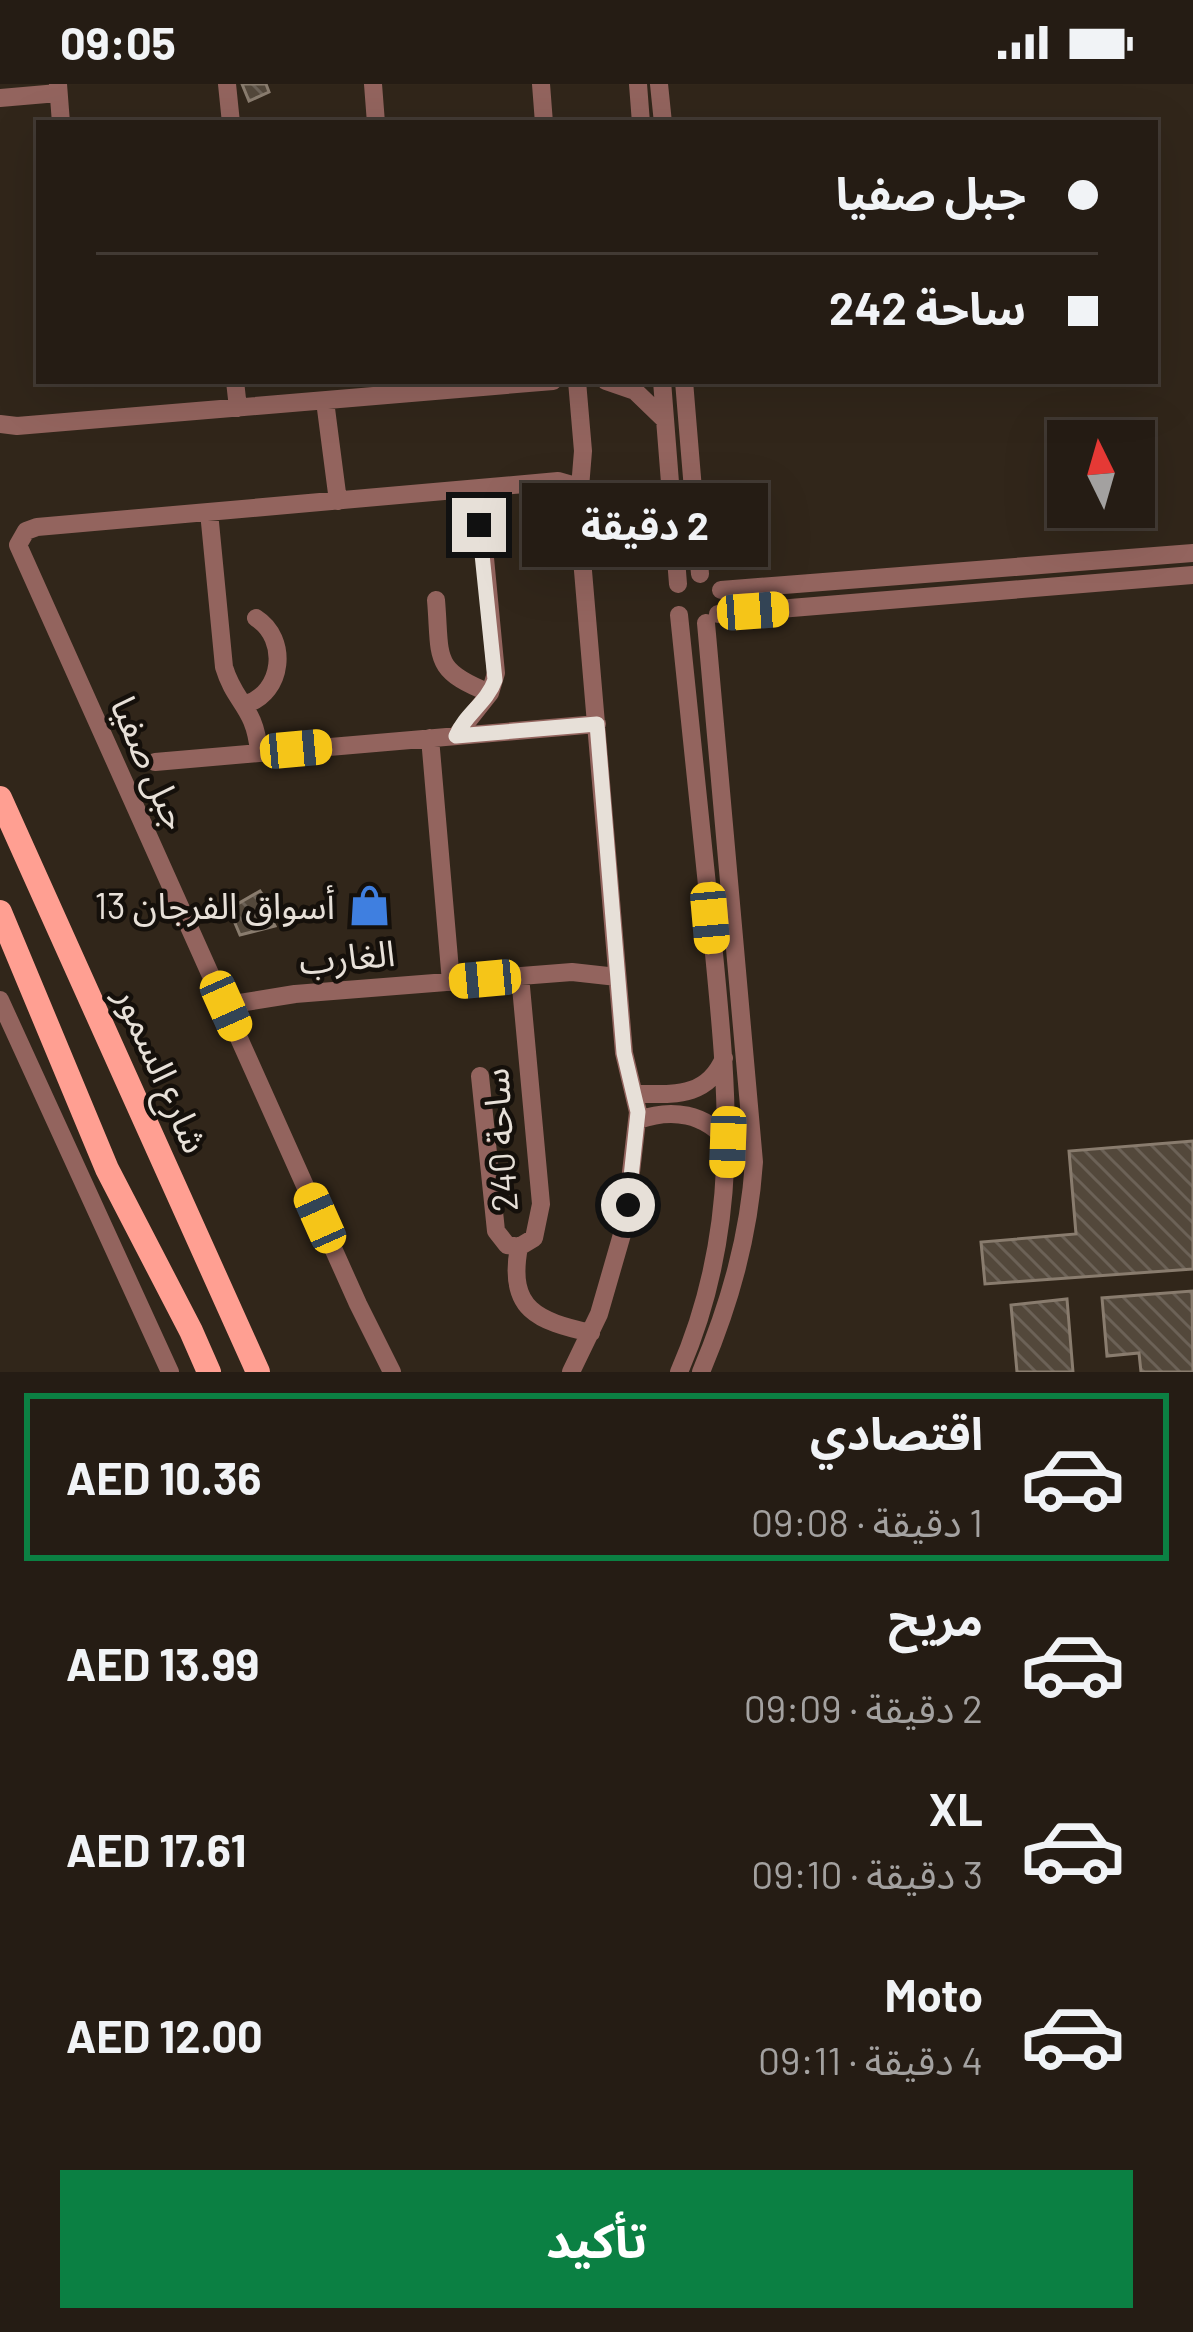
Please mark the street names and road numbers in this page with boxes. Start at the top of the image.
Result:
street label: جبل صفيا [102,689,200,836]
street label: الغارب [297,930,397,983]
street label: شارع السمور [101,979,219,1162]
street label: ساحة 240 [472,1067,525,1213]

